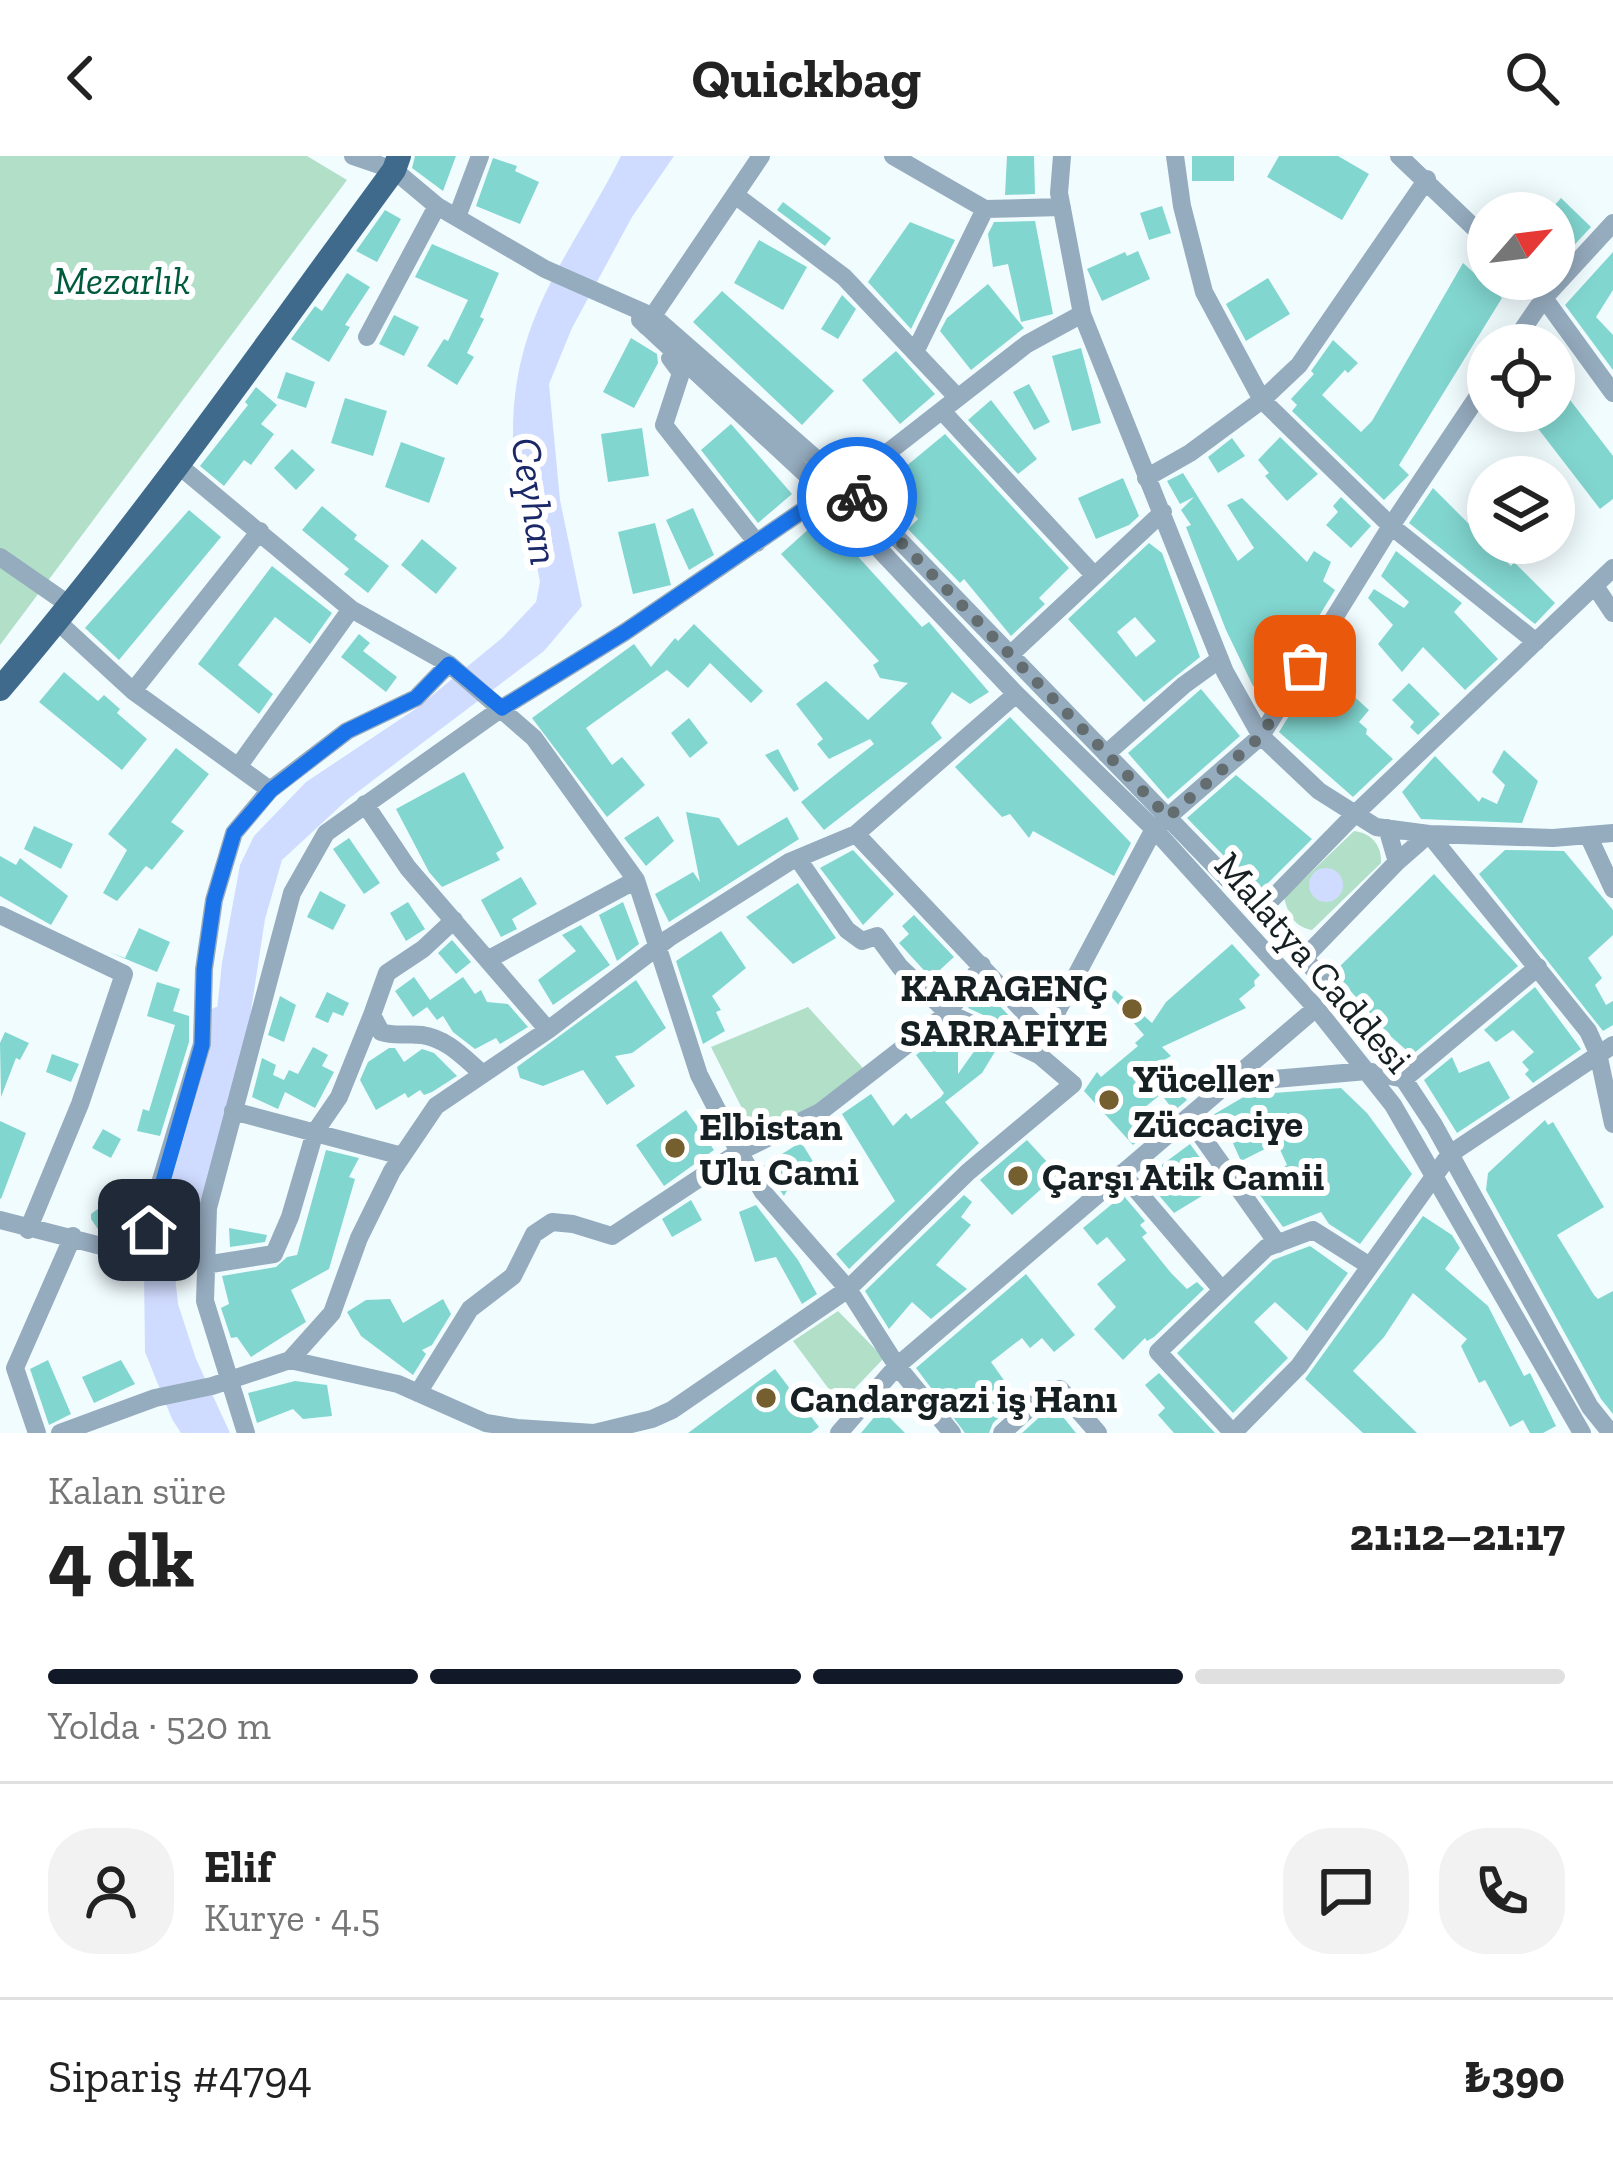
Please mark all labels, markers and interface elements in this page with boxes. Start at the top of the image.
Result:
icon: back [48,45,114,111]
icon: search [1499,45,1565,111]
text: Quickbag [692,46,921,111]
north arrow [1467,192,1575,300]
map controls [1467,192,1575,564]
park label: Mezarlık [54,257,190,304]
button: locate [1467,324,1575,432]
water label: Ceyhan [500,434,571,568]
courier [797,437,917,557]
button: layers [1467,456,1575,564]
icon: bike [824,464,890,530]
pin [1254,615,1356,717]
icon: bag [1272,633,1338,699]
street label: Malatya Caddesi [1205,842,1422,1082]
place label: KARAGENÇ SARRAFİYE [900,964,1108,1056]
marker: KARAGENÇ SARRAFİYE [1119,996,1145,1022]
place label: Yüceller Züccaciye [1133,1055,1303,1147]
marker: Yüceller Züccaciye [1096,1087,1122,1113]
place label: Elbistan Ulu Cami [699,1103,859,1195]
marker: Elbistan Ulu Cami [662,1135,688,1161]
place label: Çarşı Atik Camii [1042,1153,1325,1200]
marker: Çarşı Atik Camii [1005,1163,1031,1189]
pin [98,1179,200,1281]
icon: home [116,1197,182,1263]
place label: Candargazi iş Hanı [790,1375,1117,1422]
marker: Candargazi iş Hanı [753,1385,779,1411]
text: Kalan süre [48,1467,226,1514]
text: 21:12–21:17 [1350,1508,1565,1562]
text: 4 dk [48,1512,195,1606]
text: Yolda · 520 m [48,1702,271,1749]
button: person [48,1828,174,1954]
button: chat [1283,1828,1409,1954]
button: phone [1439,1828,1565,1954]
text: Elif [204,1840,272,1894]
text: Kurye · 4.5 [204,1894,380,1941]
text: Sipariş #4794 [48,2050,312,2104]
text: ₺390 [1464,2050,1565,2104]

